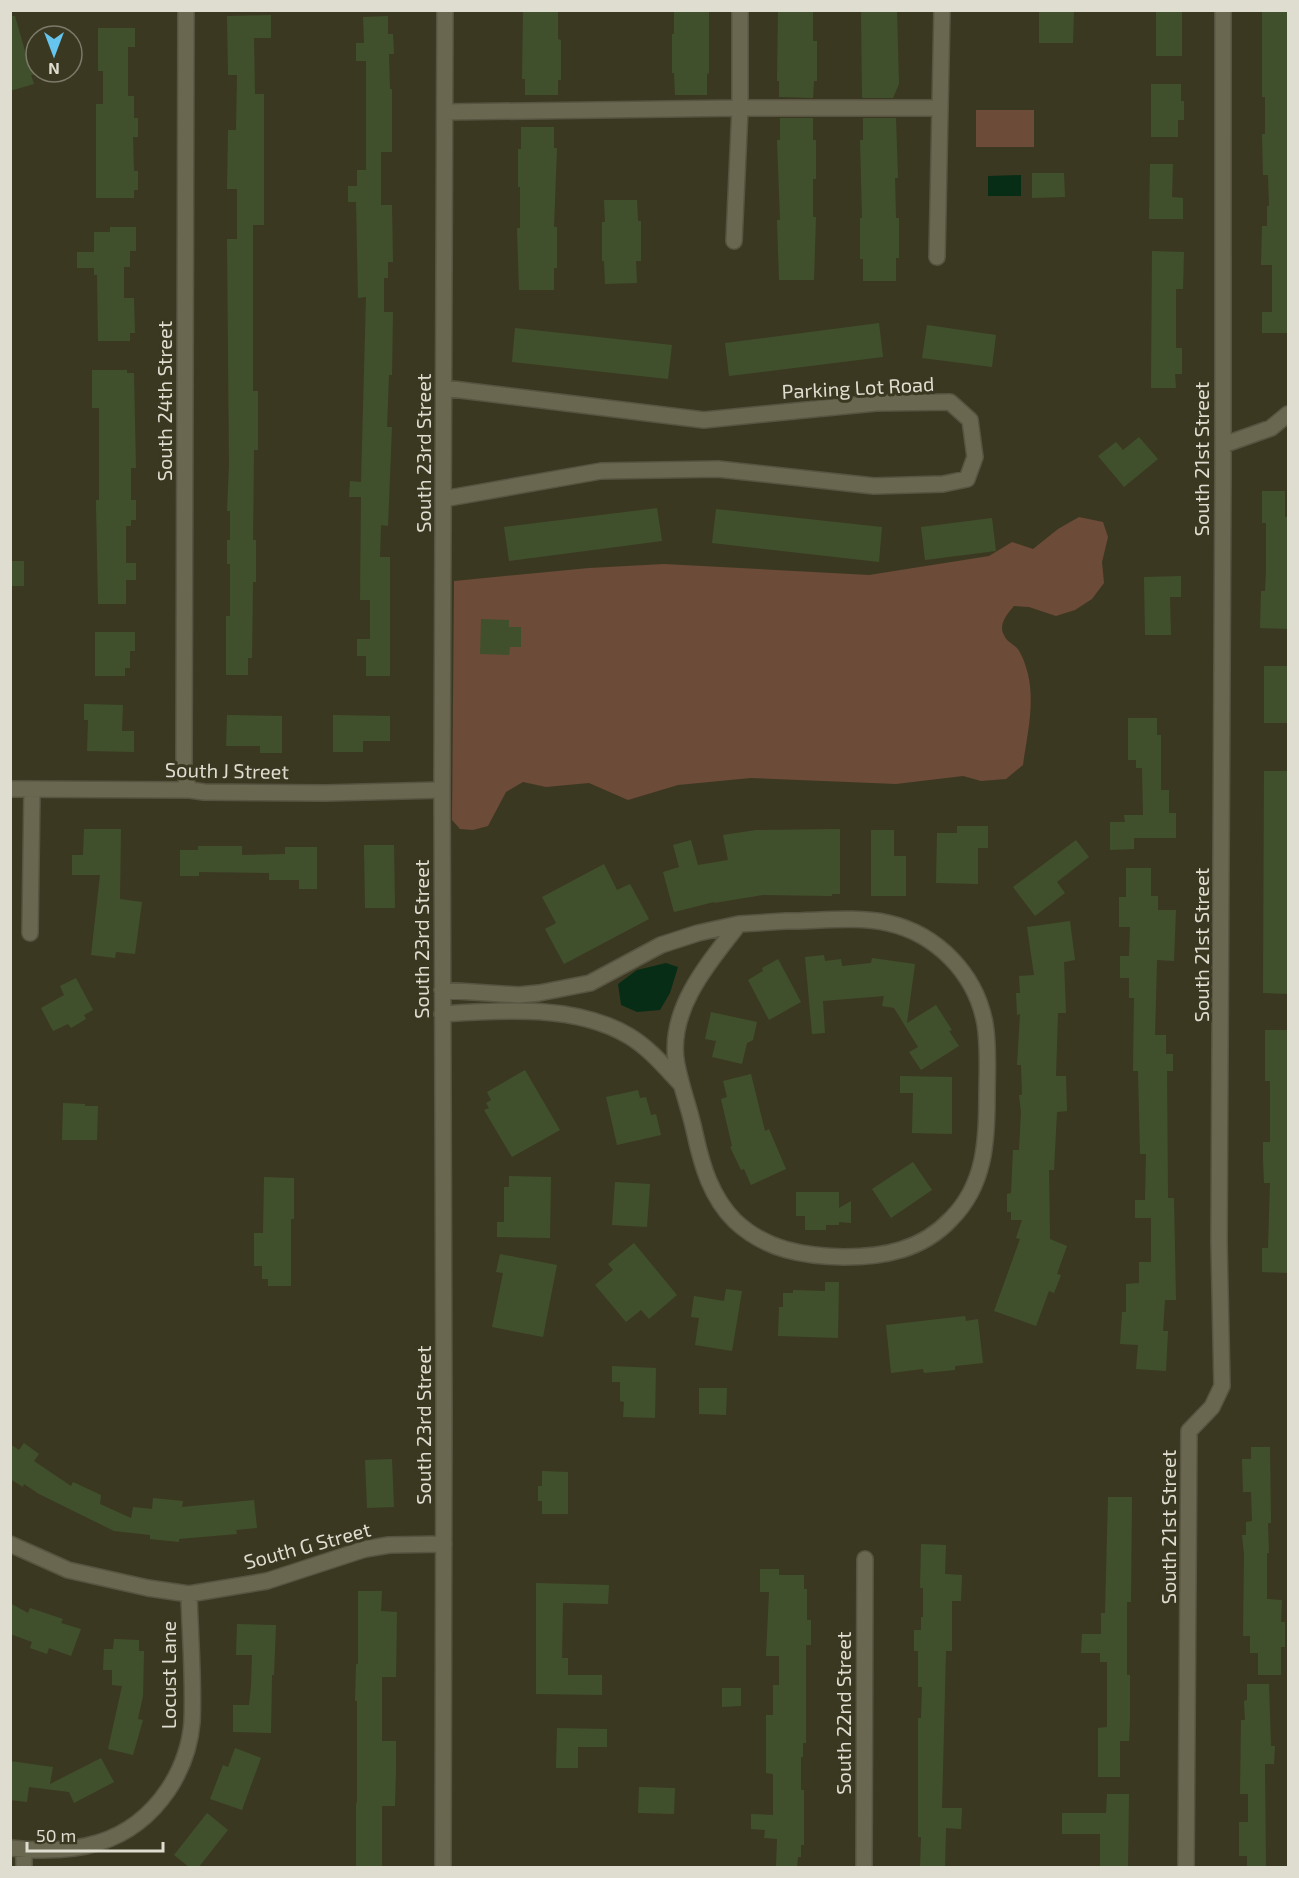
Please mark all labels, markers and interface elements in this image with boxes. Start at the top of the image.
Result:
north arrow [24,24,84,84]
text: N [48,60,60,79]
street label: South 24th Street [152,320,176,481]
street label: Parking Lot Road [781,371,935,403]
street label: South 23rd Street [411,373,435,533]
street label: South 21st Street [1189,381,1213,536]
street label: South J Street [165,757,290,783]
street label: South 23rd Street [409,859,433,1019]
street label: South 21st Street [1189,867,1213,1022]
street label: South 23rd Street [411,1345,435,1505]
street label: South 21st Street [1156,1449,1180,1604]
street label: South G Street [241,1516,373,1573]
street label: Locust Lane [156,1621,180,1729]
street label: South 22nd Street [831,1631,855,1795]
scale bar [27,1815,164,1853]
text: 50 m [36,1824,76,1846]

